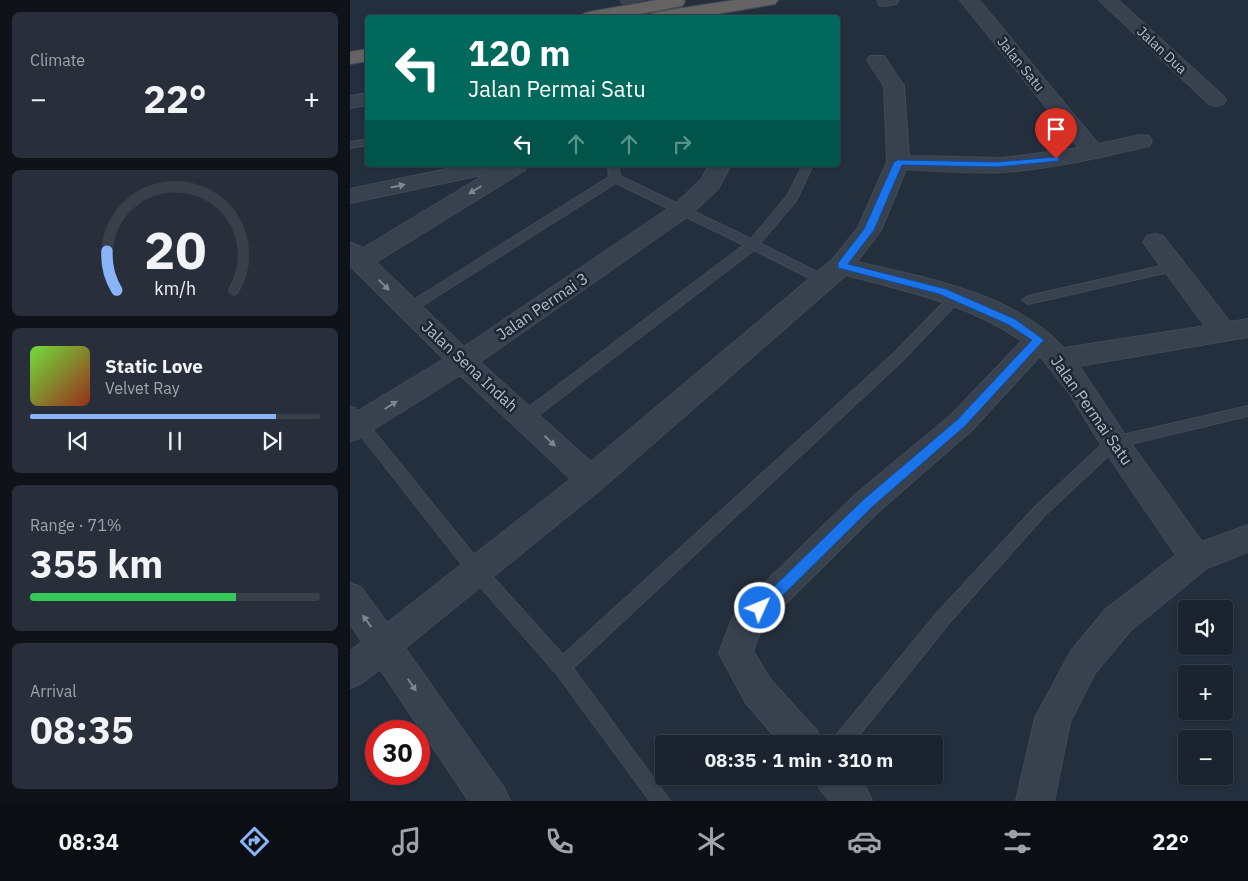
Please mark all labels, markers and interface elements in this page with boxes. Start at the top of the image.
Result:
street label: Jalan Dua [1133,22,1191,78]
text: 120 m [468,30,571,76]
street label: Jalan Satu [993,33,1049,95]
icon: left [385,35,450,100]
text: Climate [30,50,85,70]
text: 22° [143,74,207,123]
text: Jalan Permai Satu [468,74,646,103]
text: − [30,80,47,117]
text: + [303,80,320,117]
pin [1035,108,1077,159]
icon: arrive [1042,115,1070,143]
icon: left [509,130,537,158]
icon: ahead [562,130,590,158]
icon: ahead [615,130,643,158]
icon: right [668,130,696,158]
one-way arrow [390,182,405,190]
one-way arrow [469,186,482,195]
text: 20 [144,216,206,283]
street label: Jalan Permai 3 [492,268,592,344]
text: km/h [154,277,196,300]
one-way arrow [378,279,390,291]
street label: Jalan Sena Indah [418,316,522,416]
street label: Jalan Permai Satu [1047,351,1137,469]
text: Static Love [105,354,203,378]
text: Velvet Ray [105,378,180,398]
one-way arrow [385,400,398,409]
icon: previous [64,427,92,455]
icon: pause [161,427,189,455]
icon: next [258,427,286,455]
one-way arrow [544,434,556,446]
text: Range · 71% [30,515,122,535]
text: 355 km [30,539,163,588]
position arrow [733,581,785,633]
map controls [1178,600,1233,785]
button: sound [1178,600,1233,655]
one-way arrow [362,615,373,628]
button: + [1178,665,1233,720]
one-way arrow [407,679,417,692]
text: Arrival [30,681,77,701]
text: 08:35 [30,705,134,754]
speed limit sign: 30 [365,720,430,785]
button: − [1178,730,1233,785]
text: 08:35 · 1 min · 310 m [705,748,893,772]
icon: directions [237,824,272,859]
icon: music [389,824,424,859]
icon: phone [542,824,577,859]
icon: climate [694,824,729,859]
icon: car [847,824,882,859]
icon: filters [1000,824,1035,859]
text: 08:34 [59,827,119,856]
text: 22° [1152,827,1189,856]

